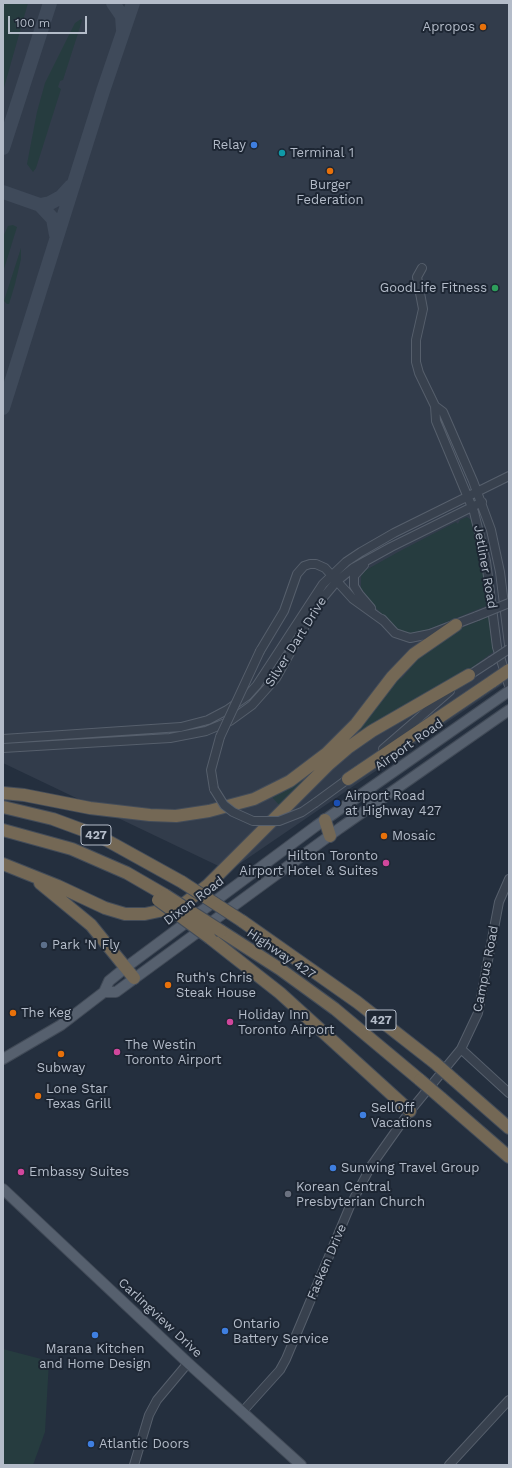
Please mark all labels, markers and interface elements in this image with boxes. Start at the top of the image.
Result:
scale bar [10,8,89,34]
text: 100 m [15,16,50,30]
place label: Apropos [423,19,475,35]
marker: Apropos [478,22,488,32]
place label: Relay [212,137,246,153]
marker: Relay [249,140,259,150]
place label: Terminal 1 [290,145,354,161]
marker: Terminal 1 [277,148,287,158]
marker: Burger Federation [325,166,335,176]
place label: Burger Federation [296,177,364,208]
place label: GoodLife Fitness [380,280,487,296]
marker: GoodLife Fitness [490,283,500,293]
street label: Jetliner Road [470,524,500,610]
street label: Silver Dart Drive [262,594,330,690]
street label: Airport Road [372,716,446,774]
place label: Airport Road at Highway 427 [345,788,441,819]
marker: Airport Road at Highway 427 [332,798,342,808]
road number: 427 [81,825,111,845]
place label: Mosaic [392,828,436,844]
marker: Mosaic [379,831,389,841]
place label: Hilton Toronto Airport Hotel & Suites [239,848,378,879]
marker: Hilton Toronto Airport Hotel & Suites [381,858,391,868]
street label: Dixon Road [161,873,227,929]
street label: Campus Road [470,924,502,1014]
street label: Highway 427 [244,925,318,983]
place label: Park 'N Fly [52,937,120,953]
marker: Park 'N Fly [39,940,49,950]
place label: Ruth's Chris Steak House [176,970,256,1001]
marker: Ruth's Chris Steak House [163,980,173,990]
place label: The Keg [21,1005,71,1021]
place label: Holiday Inn Toronto Airport [238,1007,334,1038]
marker: The Keg [8,1008,18,1018]
road number: 427 [366,1010,396,1030]
marker: Holiday Inn Toronto Airport [225,1017,235,1027]
place label: The Westin Toronto Airport [125,1037,221,1068]
marker: The Westin Toronto Airport [112,1047,122,1057]
marker: Subway [56,1049,66,1059]
place label: Subway [37,1060,85,1076]
place label: Lone Star Texas Grill [46,1081,111,1112]
marker: Lone Star Texas Grill [33,1091,43,1101]
place label: SellOff Vacations [371,1100,432,1131]
marker: SellOff Vacations [358,1110,368,1120]
place label: Sunwing Travel Group [341,1160,479,1176]
marker: Sunwing Travel Group [328,1163,338,1173]
place label: Embassy Suites [29,1164,129,1180]
marker: Embassy Suites [16,1167,26,1177]
place label: Korean Central Presbyterian Church [296,1179,425,1210]
marker: Korean Central Presbyterian Church [283,1189,293,1199]
street label: Fasken Drive [304,1222,350,1302]
street label: Carlingview Drive [115,1275,205,1361]
place label: Ontario Battery Service [233,1316,329,1347]
marker: Ontario Battery Service [220,1326,230,1336]
marker: Marana Kitchen and Home Design [90,1330,100,1340]
place label: Marana Kitchen and Home Design [39,1341,151,1372]
place label: Atlantic Doors [99,1436,189,1452]
marker: Atlantic Doors [86,1439,96,1449]

